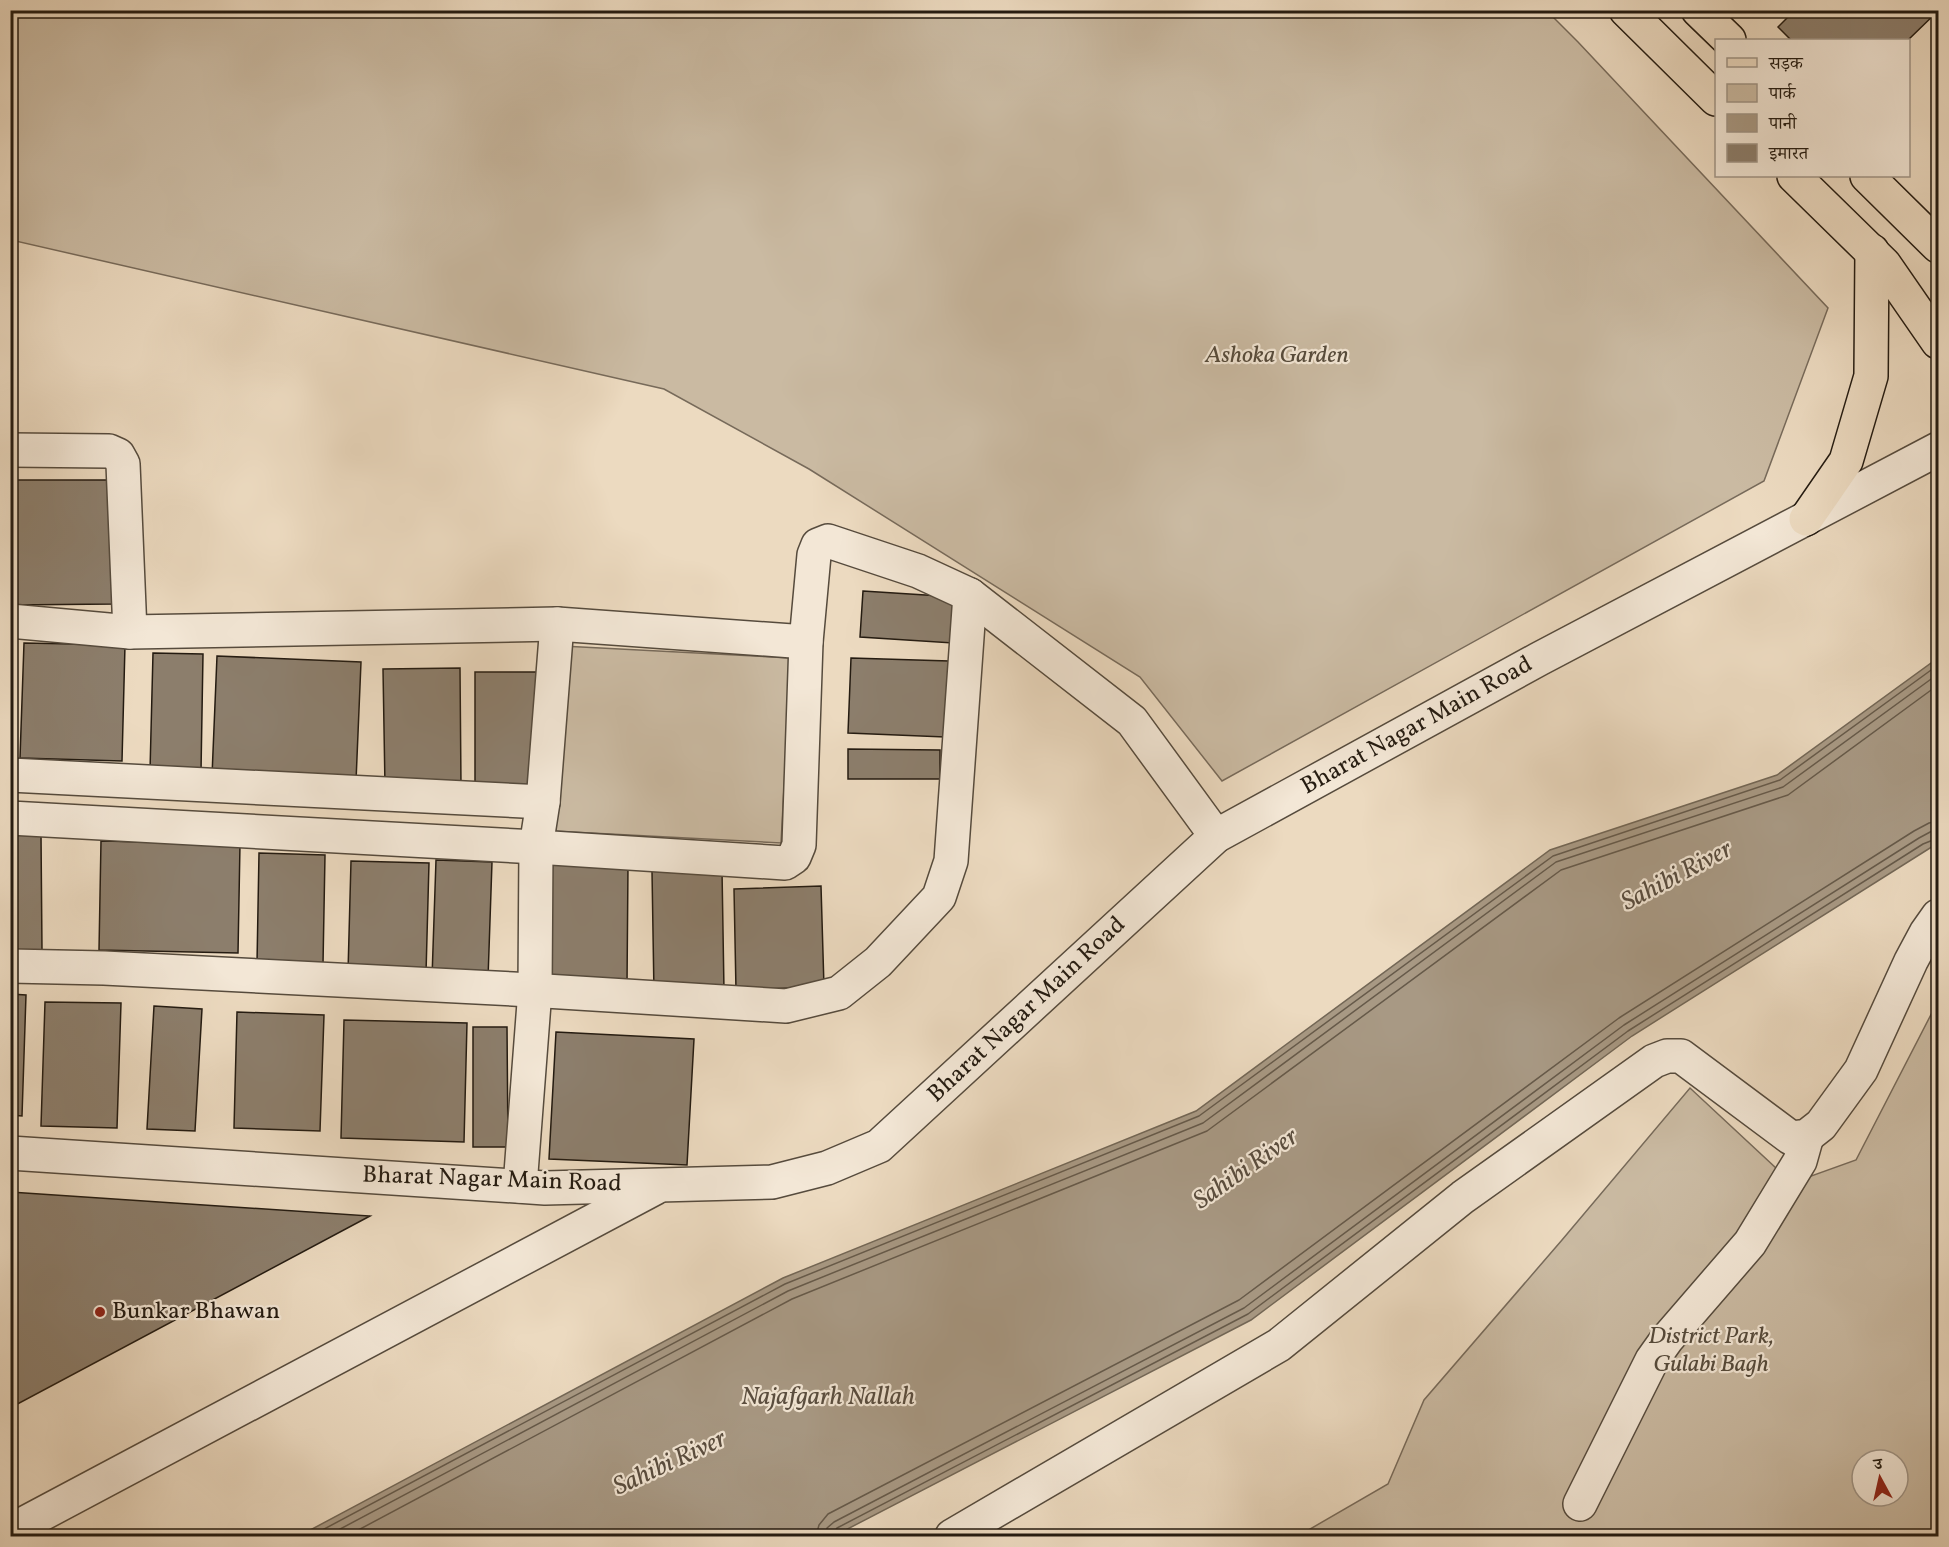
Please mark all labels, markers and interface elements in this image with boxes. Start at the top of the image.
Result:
legend [1715,39,1910,177]
text: सड़क [1768,52,1804,77]
text: पार्क [1768,82,1797,107]
text: पानी [1768,112,1798,137]
text: इमारत [1768,142,1809,167]
park label: Ashoka Garden [1204,339,1349,373]
street label: Bharat Nagar Main Road [1295,648,1539,804]
water label: Sahibi River [1615,832,1739,920]
street label: Bharat Nagar Main Road [920,909,1134,1111]
water label: Sahibi River [1186,1119,1306,1218]
street label: Bharat Nagar Main Road [362,1158,622,1202]
place label: Bunkar Bhawan [112,1295,280,1329]
marker: Bunkar Bhawan [93,1305,107,1319]
park label: District Park, Gulabi Bagh [1648,1320,1774,1382]
water label: Najafgarh Nallah [741,1379,915,1415]
water label: Sahibi River [607,1421,733,1505]
north arrow [1850,1448,1910,1508]
text: उ [1872,1453,1886,1477]

